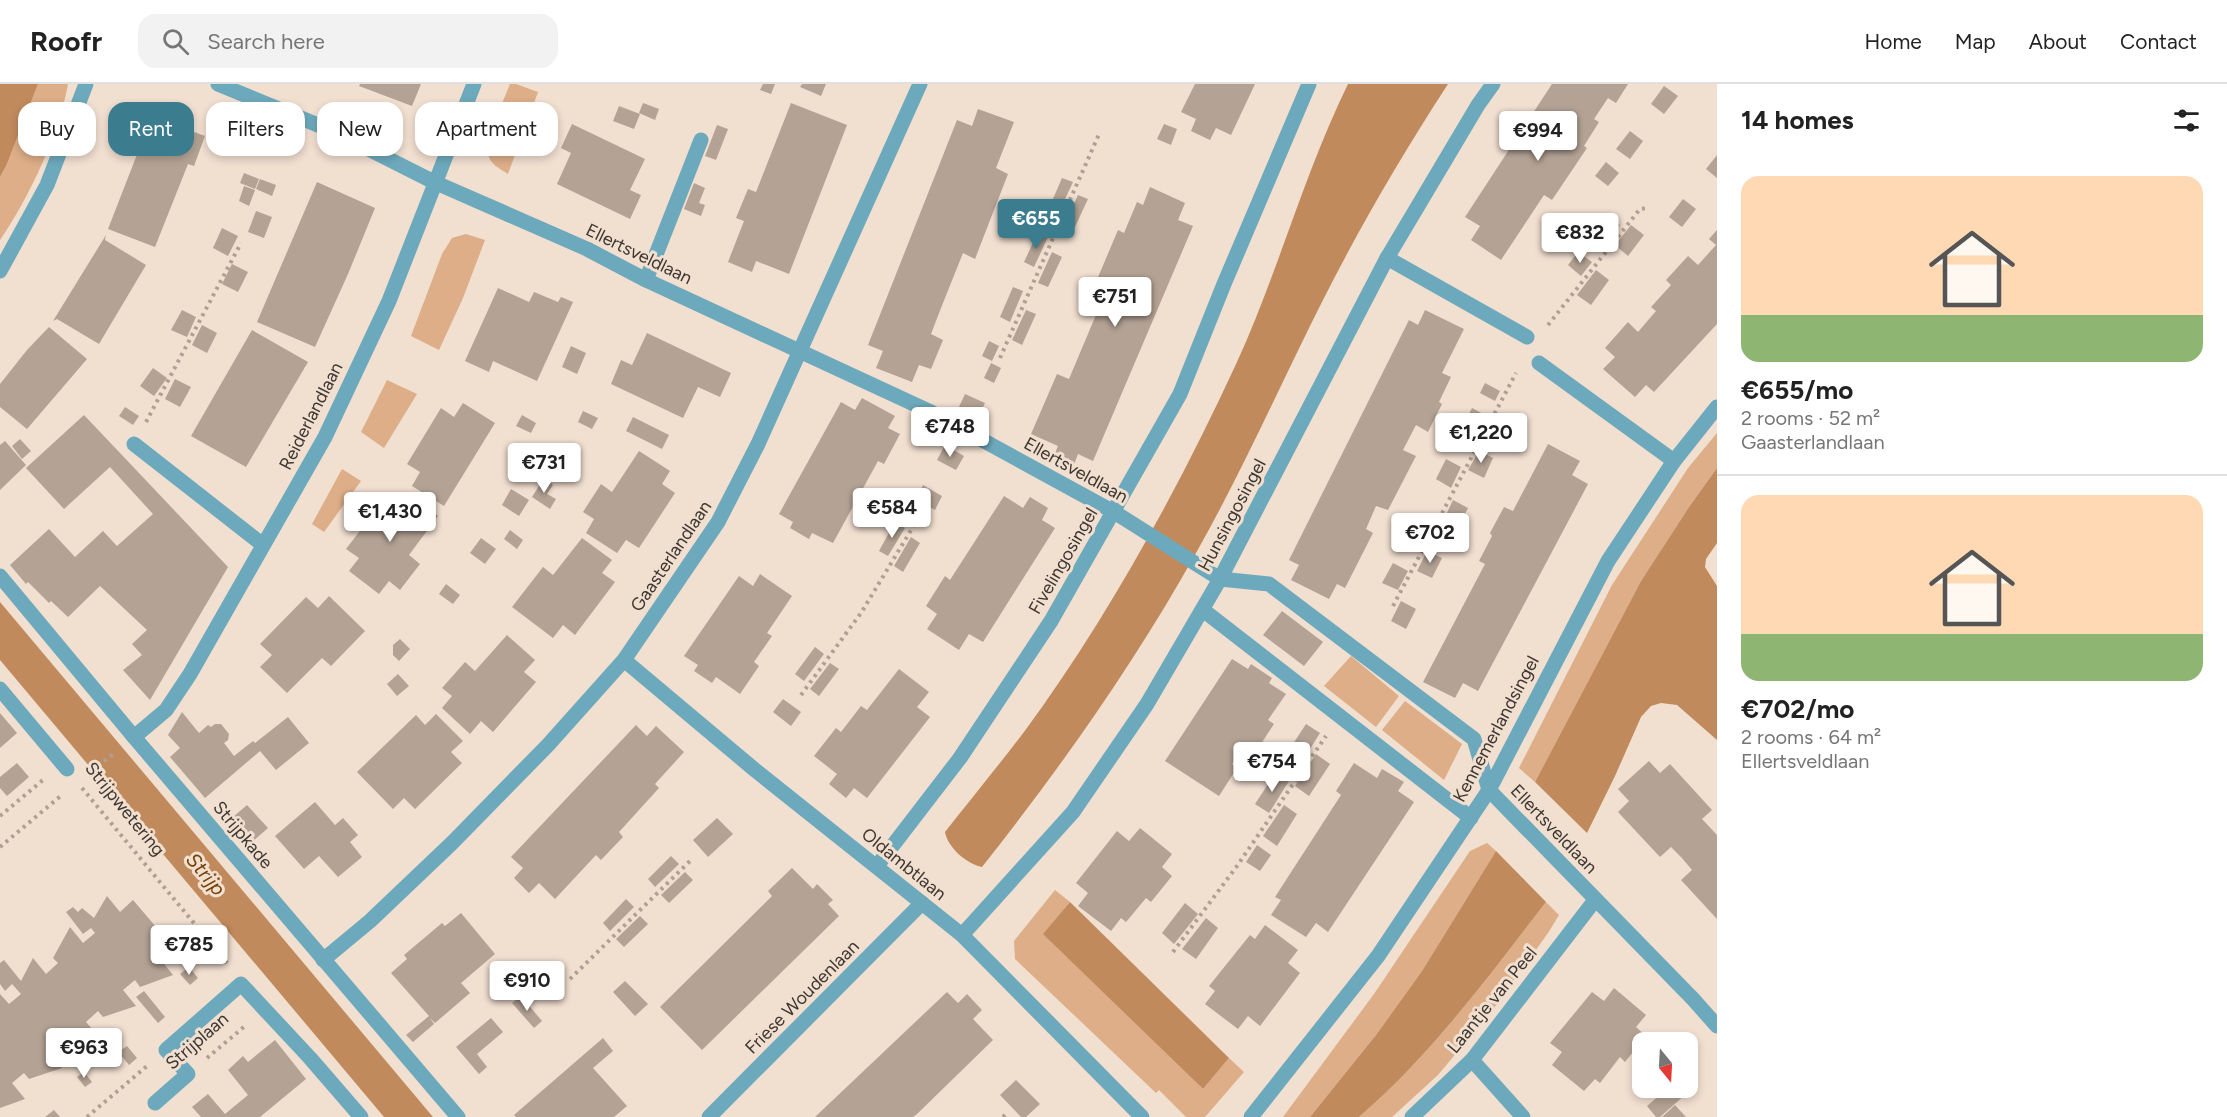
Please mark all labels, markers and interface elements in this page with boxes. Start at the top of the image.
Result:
search box [138,14,558,68]
text: Roofr [30,24,102,58]
icon: search [159,25,192,58]
text: Search here [207,28,325,55]
text: Home [1865,29,1922,54]
text: Map [1955,29,1996,54]
text: About [2029,29,2087,54]
text: Contact [2120,29,2197,54]
chip: Buy [18,102,96,156]
chip: Rent [108,102,194,156]
chip: Filters [206,102,305,156]
chip: New [317,102,403,156]
chip: Apartment [415,102,558,156]
text: 14 homes [1741,104,1854,136]
icon: filters [2170,104,2203,137]
pin: €994 [1502,111,1574,162]
text: €994 [1513,118,1563,142]
pin: €655 [1000,199,1072,250]
text: €655 [1012,206,1060,230]
pin: €832 [1544,213,1616,264]
icon: home [1918,215,2026,323]
street label: Ellertsveldlaan [582,219,696,289]
text: €832 [1556,220,1604,244]
pin: €751 [1079,277,1151,328]
text: €751 [1092,284,1138,308]
street label: Reiderlandlaan [274,359,348,473]
text: €655/mo [1741,374,1853,406]
text: 2 rooms · 52 m² [1741,406,1880,430]
pin: €748 [914,407,986,458]
pin: €1,220 [1432,413,1530,464]
text: €748 [925,414,975,438]
text: €1,220 [1449,420,1513,444]
text: Gaasterlandlaan [1741,430,1885,454]
street label: Ellertsveldlaan [1020,432,1132,508]
pin: €731 [508,443,580,494]
text: €731 [522,450,566,474]
street label: Hunsingosingel [1193,455,1271,575]
pin: €584 [856,488,928,539]
pin: €1,430 [341,492,439,543]
text: €584 [867,495,917,519]
street label: Gaasterlandlaan [626,496,716,616]
text: €1,430 [358,499,422,523]
street label: Fivelingosingel [1024,504,1102,618]
pin: €702 [1394,513,1466,564]
text: €702 [1405,520,1455,544]
icon: home [1918,534,2026,642]
street label: Kennemerlandsingel [1448,652,1544,806]
text: €702/mo [1741,693,1854,725]
text: 2 rooms · 64 m² [1741,725,1881,749]
pin: €754 [1236,742,1308,793]
text: €754 [1247,749,1297,773]
text: Ellertsveldlaan [1741,749,1869,773]
street label: Strijpwetering [80,758,170,860]
street label: Ellertsveldlaan [1506,780,1602,878]
street label: Strijpkade [208,797,278,873]
street label: Oldambtlaan [857,823,951,905]
water label: Strijp [181,848,231,900]
pin: €785 [153,925,225,976]
text: €785 [165,932,213,956]
street label: Friese Woudenlaan [740,935,864,1059]
street label: Laantje van Peel [1442,942,1542,1058]
pin: €910 [491,961,563,1012]
text: €910 [504,968,550,992]
street label: Strijplaan [161,1008,233,1074]
pin: €963 [48,1028,120,1079]
north arrow [1632,1032,1698,1098]
map controls [1632,1032,1698,1098]
text: €963 [60,1035,108,1059]

